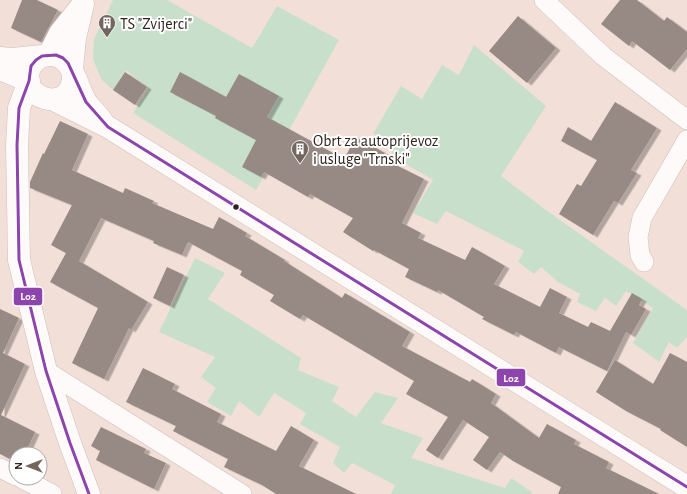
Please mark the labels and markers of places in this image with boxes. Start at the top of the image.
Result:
building icon: TS "Zvijerci" [97,13,117,38]
place label: TS "Zvijerci" [120,16,192,33]
place label: Obrt za autoprijevoz i usluge "Trnski" [313,133,439,167]
building icon: Obrt za autoprijevoz i usluge "Trnski" [290,139,310,164]
unlabelled marker [231,202,241,212]

